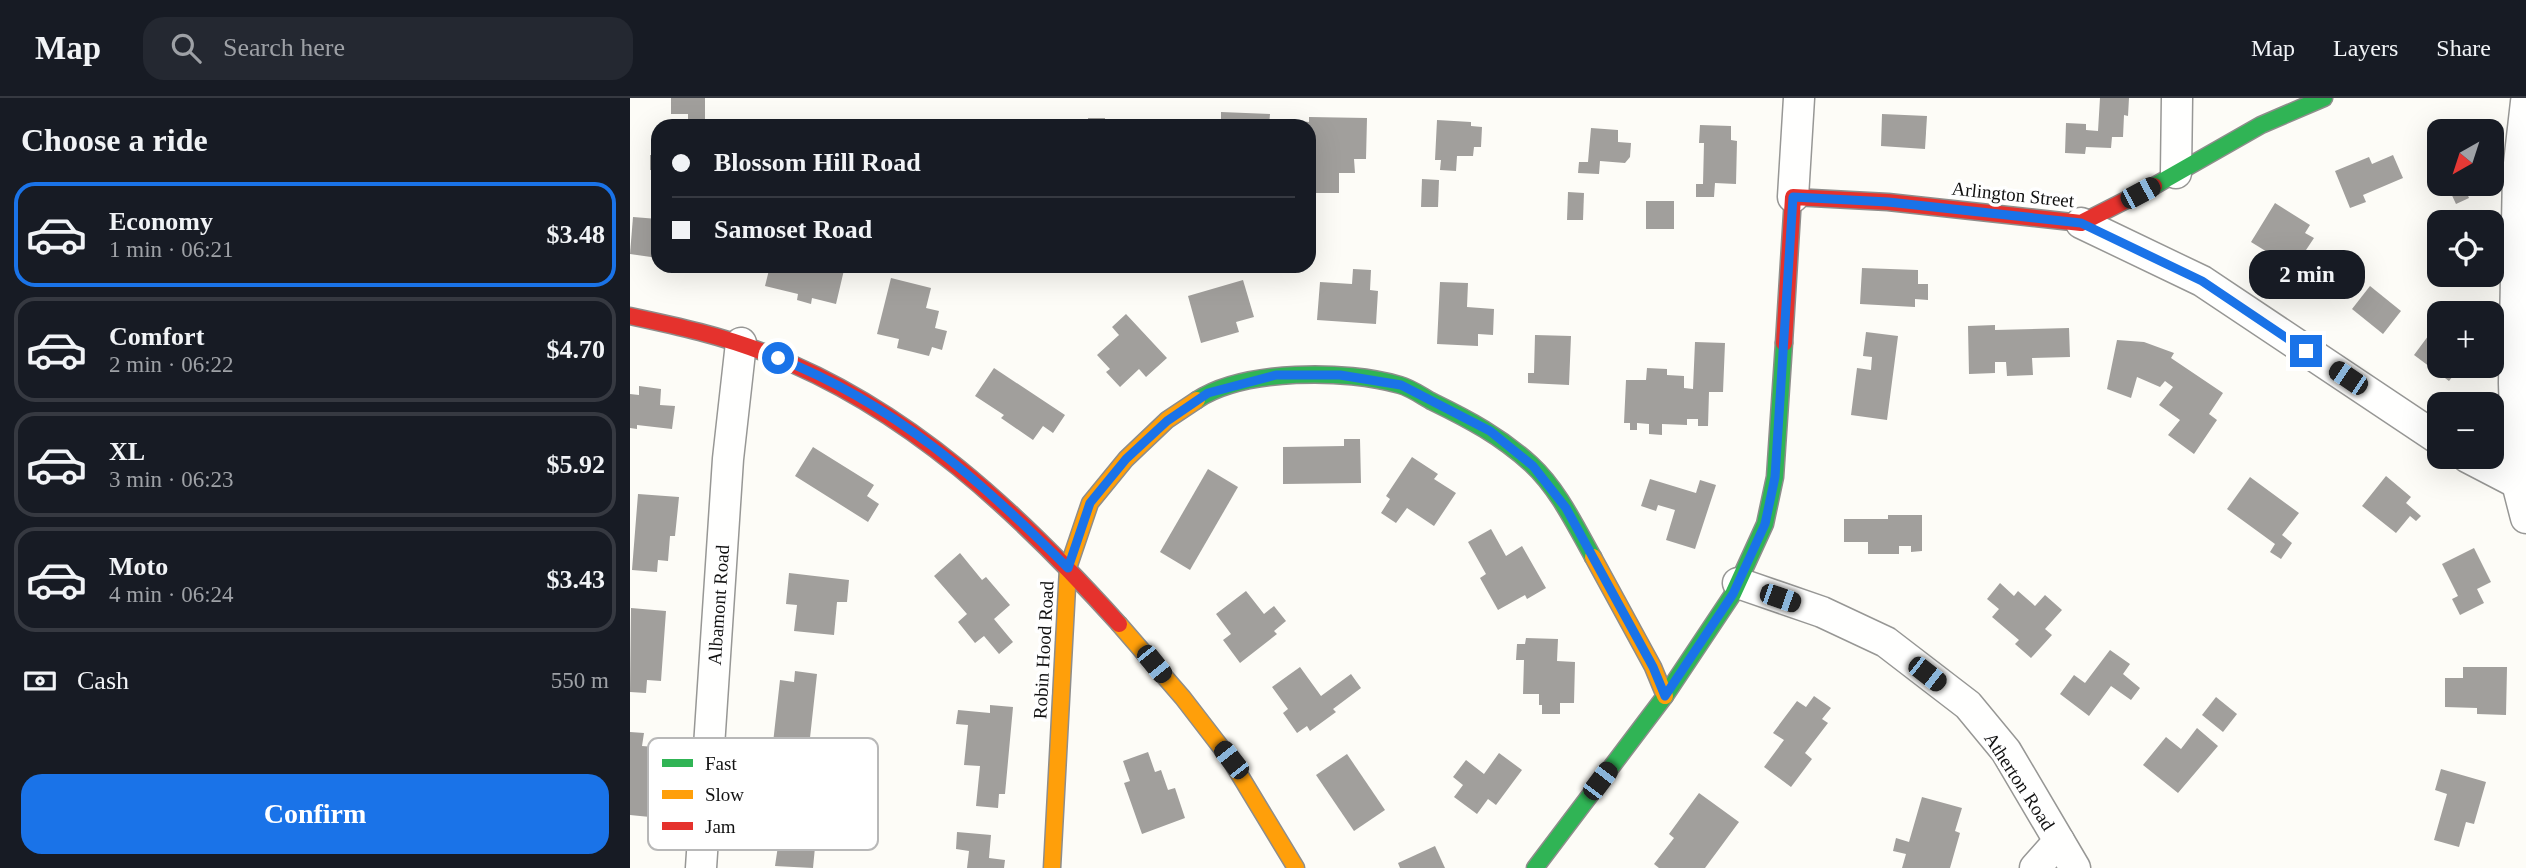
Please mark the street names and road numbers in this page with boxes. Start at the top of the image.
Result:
street label: Arlington Street [1951,178,2076,211]
street label: Albamont Road [704,544,733,666]
street label: Robin Hood Road [1029,580,1058,720]
street label: Atherton Road [1980,728,2059,835]

